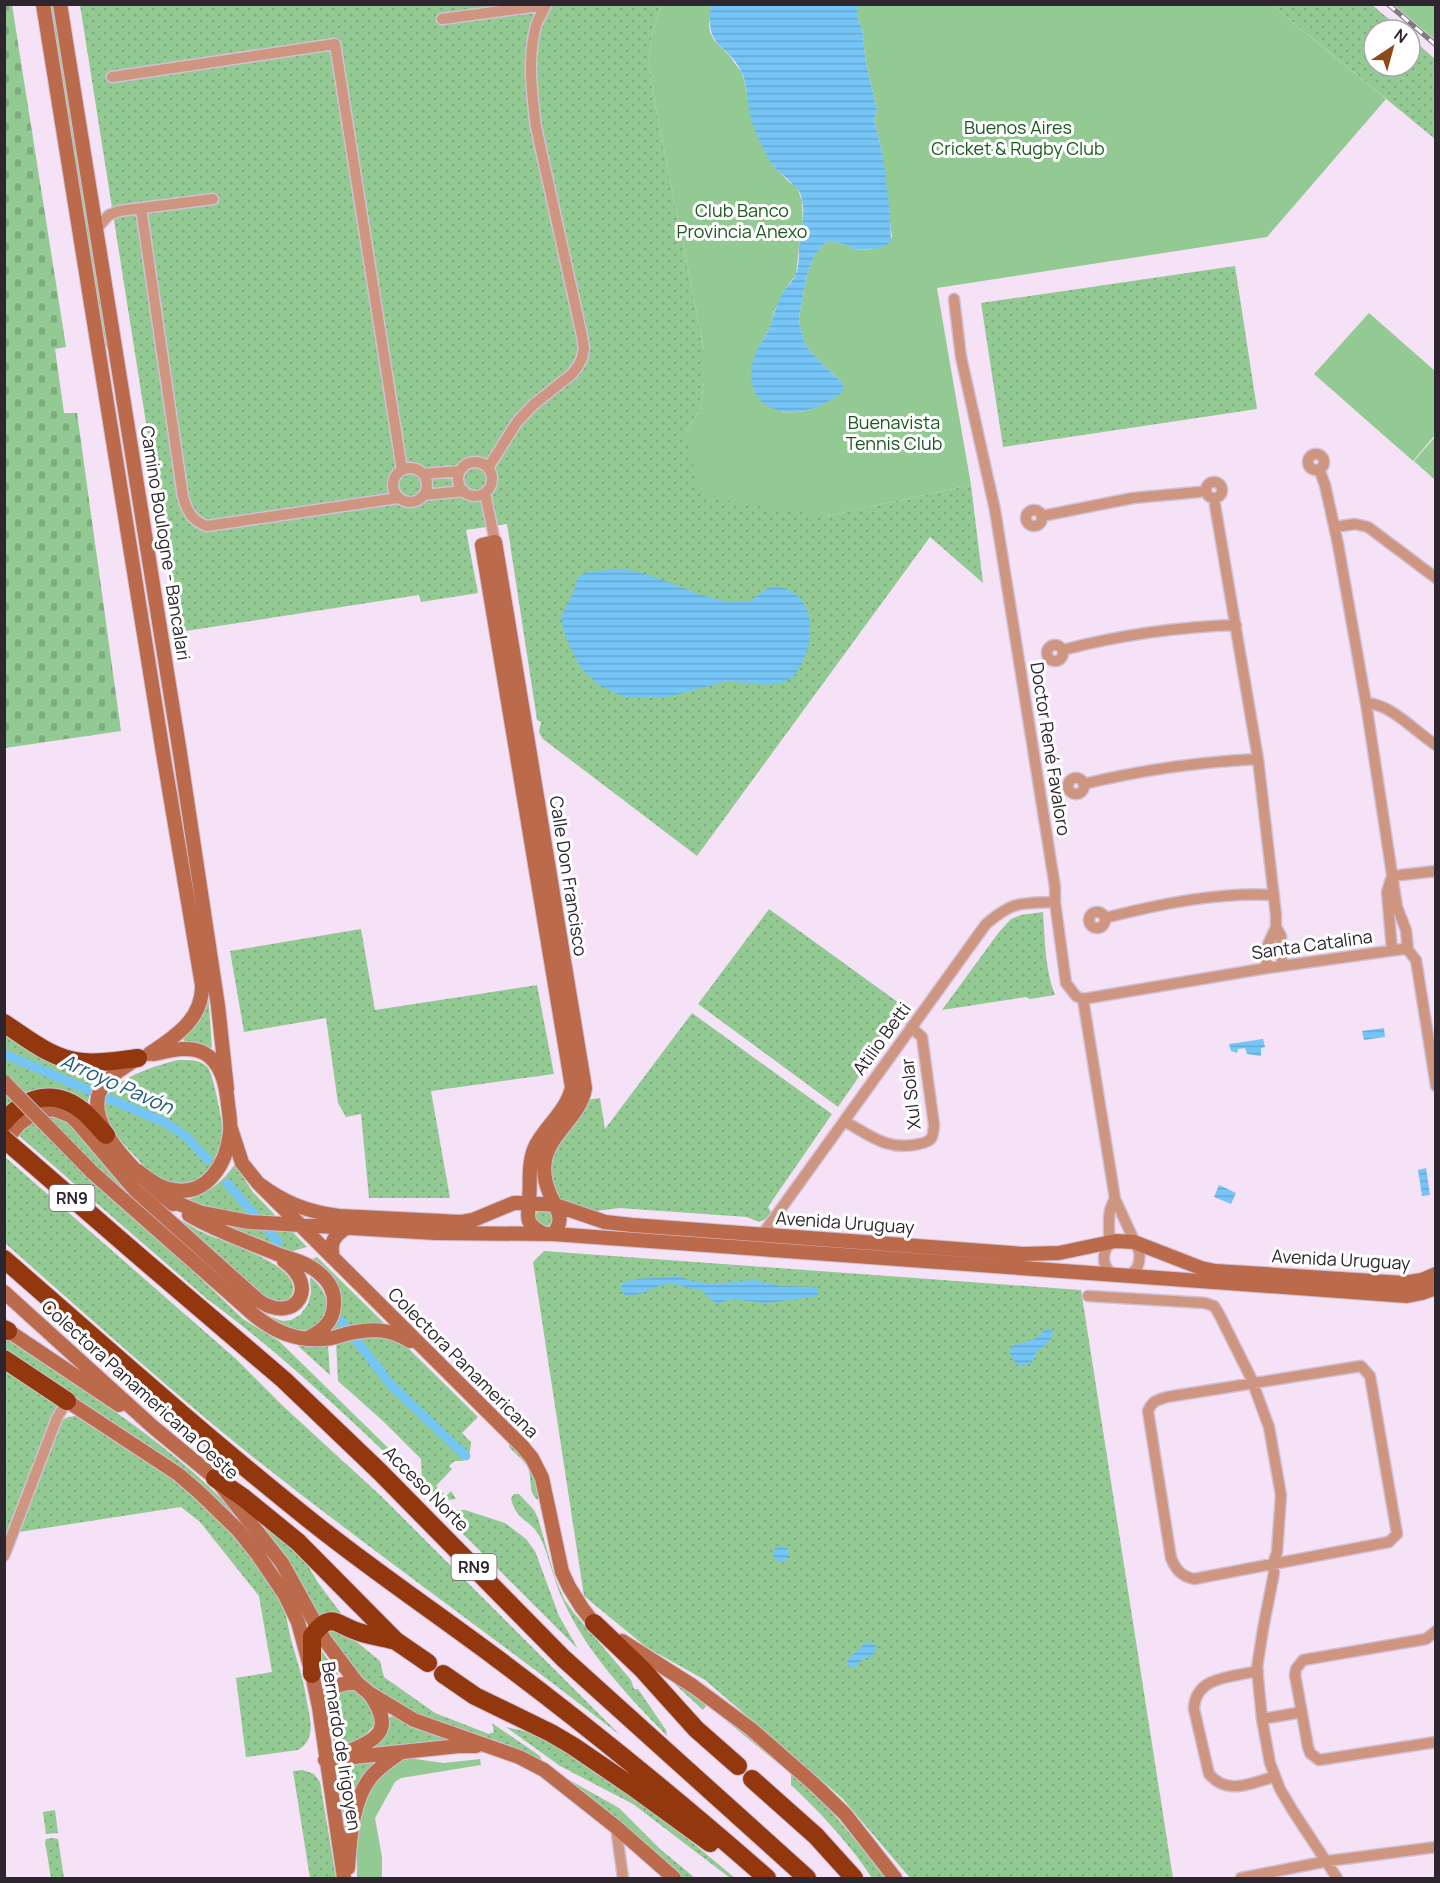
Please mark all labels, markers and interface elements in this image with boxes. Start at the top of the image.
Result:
north arrow [1362,18,1422,78]
text: N [1390,24,1412,48]
park label: Buenos Aires Cricket & Rugby Club [931,115,1105,160]
park label: Club Banco Provincia Anexo [677,198,807,243]
park label: Buenavista Tennis Club [846,410,942,455]
street label: Camino Boulogne - Bancalari [136,424,196,662]
street label: Doctor René Favaloro [1025,660,1077,837]
street label: Calle Don Francisco [544,794,594,958]
street label: Santa Catalina [1250,924,1374,964]
street label: Atilio Betti [847,997,916,1080]
water label: Arroyo Pavón [57,1047,179,1121]
street label: Xul Solar [894,1057,926,1131]
road number: RN9 [50,1185,94,1211]
street label: Avenida Uruguay [775,1205,916,1239]
street label: Avenida Uruguay [1271,1243,1412,1275]
street label: Colectora Panamericana [383,1282,544,1443]
street label: Colectora Panamericana Oeste [37,1294,244,1484]
street label: Acceso Norte [379,1440,475,1536]
road number: RN9 [452,1554,496,1580]
street label: Bernardo de Irigoyen [317,1660,367,1832]

